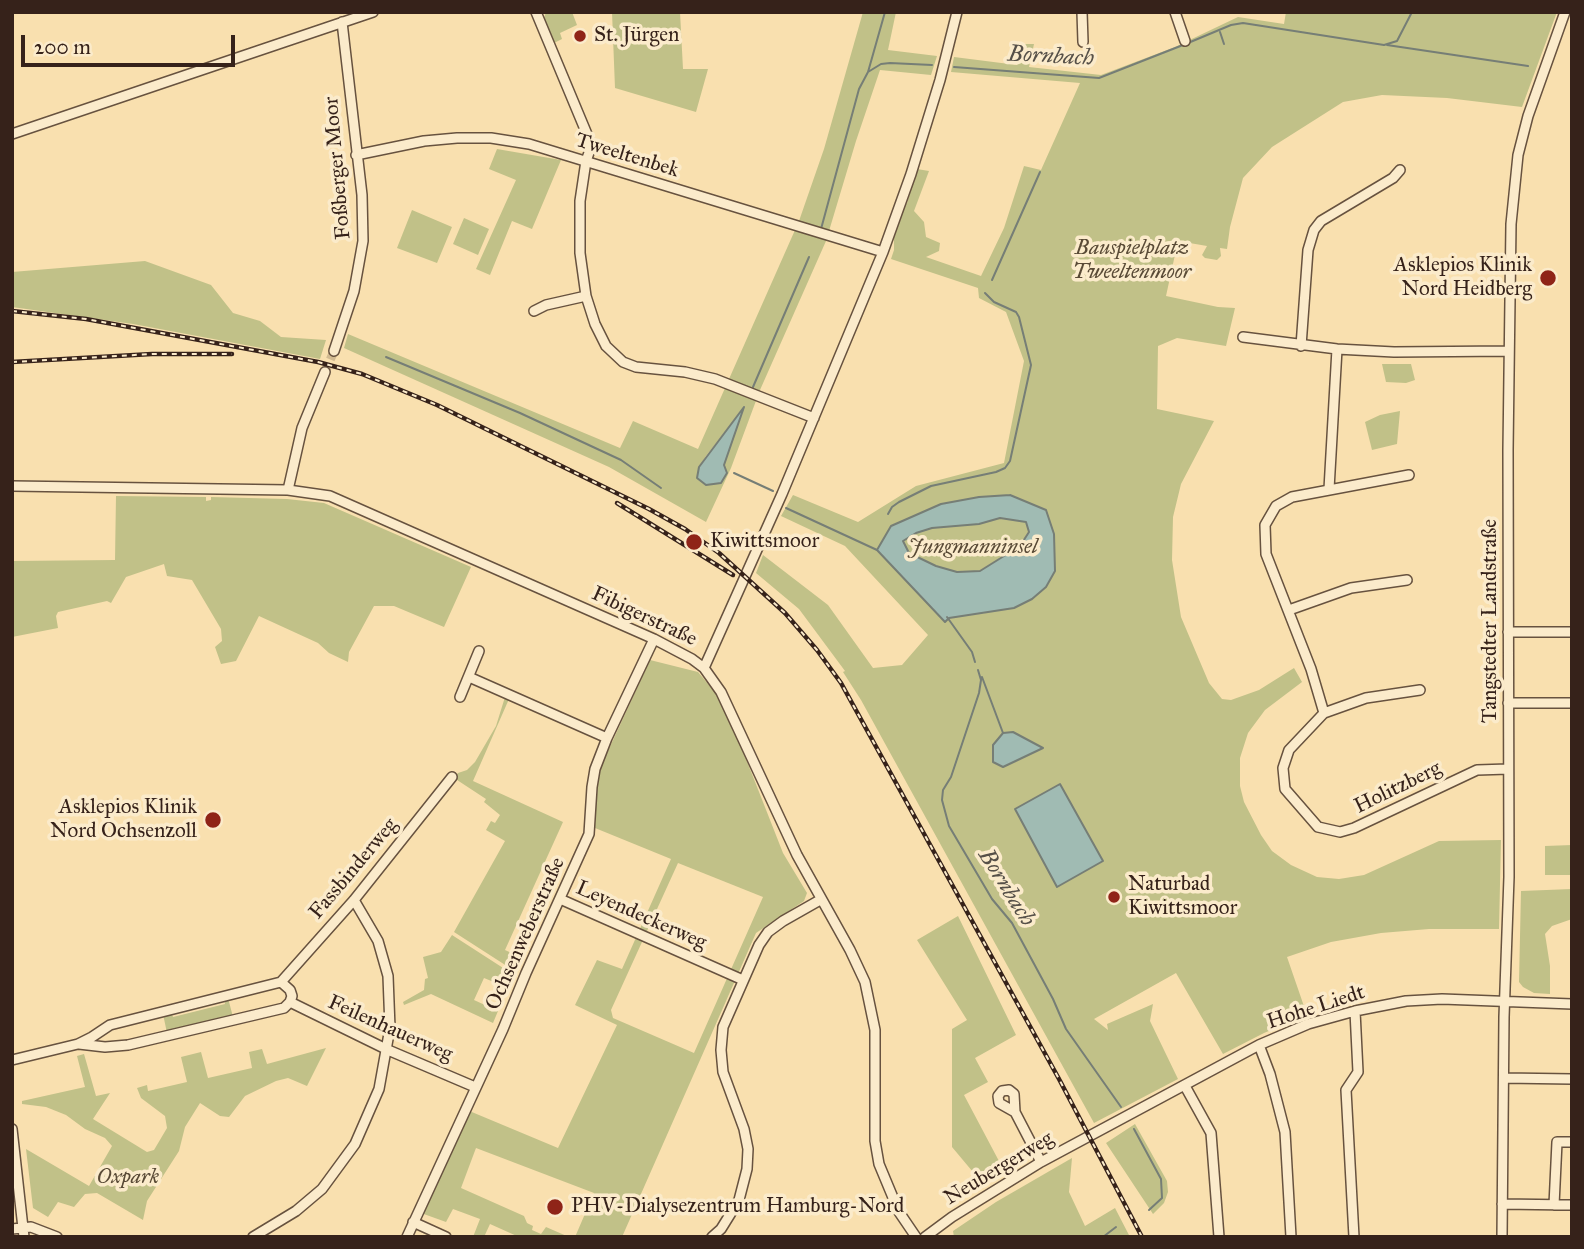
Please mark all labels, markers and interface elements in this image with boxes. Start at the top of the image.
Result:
scale bar [24,21,238,65]
place label: St. Jürgen [594,23,679,49]
marker: St. Jürgen [572,28,588,44]
text: 200 m [34,34,91,60]
water label: Bornbach [1007,41,1095,73]
street label: Foßberger Moor [319,96,357,240]
street label: Tweeltenbek [572,128,682,184]
park label: Bauspielplatz Tweeltenmoor [1073,236,1191,286]
place label: Asklepios Klinik Nord Heidberg [1394,253,1532,303]
marker: Asklepios Klinik Nord Heidberg [1538,268,1558,288]
street label: Tangstedter Landstraße [1478,519,1504,723]
place label: Kiwittsmoor [710,529,819,555]
marker: Kiwittsmoor [684,532,704,552]
park label: Jungmanninsel [909,535,1037,561]
street label: Fibigerstraße [587,582,701,652]
street label: Holitzberg [1350,756,1446,820]
place label: Asklepios Klinik Nord Ochsenzoll [50,795,197,845]
marker: Asklepios Klinik Nord Ochsenzoll [203,810,223,830]
street label: Fassbinderweg [304,813,404,925]
water label: Bornbach [971,844,1041,932]
street label: Ochsenweberstraße [481,854,571,1014]
place label: Naturbad Kiwittsmoor [1128,872,1237,922]
street label: Leyendeckerweg [572,876,710,956]
marker: Naturbad Kiwittsmoor [1106,889,1122,905]
street label: Hohe Liedt [1264,980,1368,1036]
street label: Feilenhauerweg [324,990,456,1068]
street label: Neubergerweg [940,1127,1058,1211]
park label: Oxpark [97,1165,159,1191]
place label: PHV-Dialysezentrum Hamburg-Nord [571,1194,904,1220]
marker: PHV-Dialysezentrum Hamburg-Nord [545,1197,565,1217]

